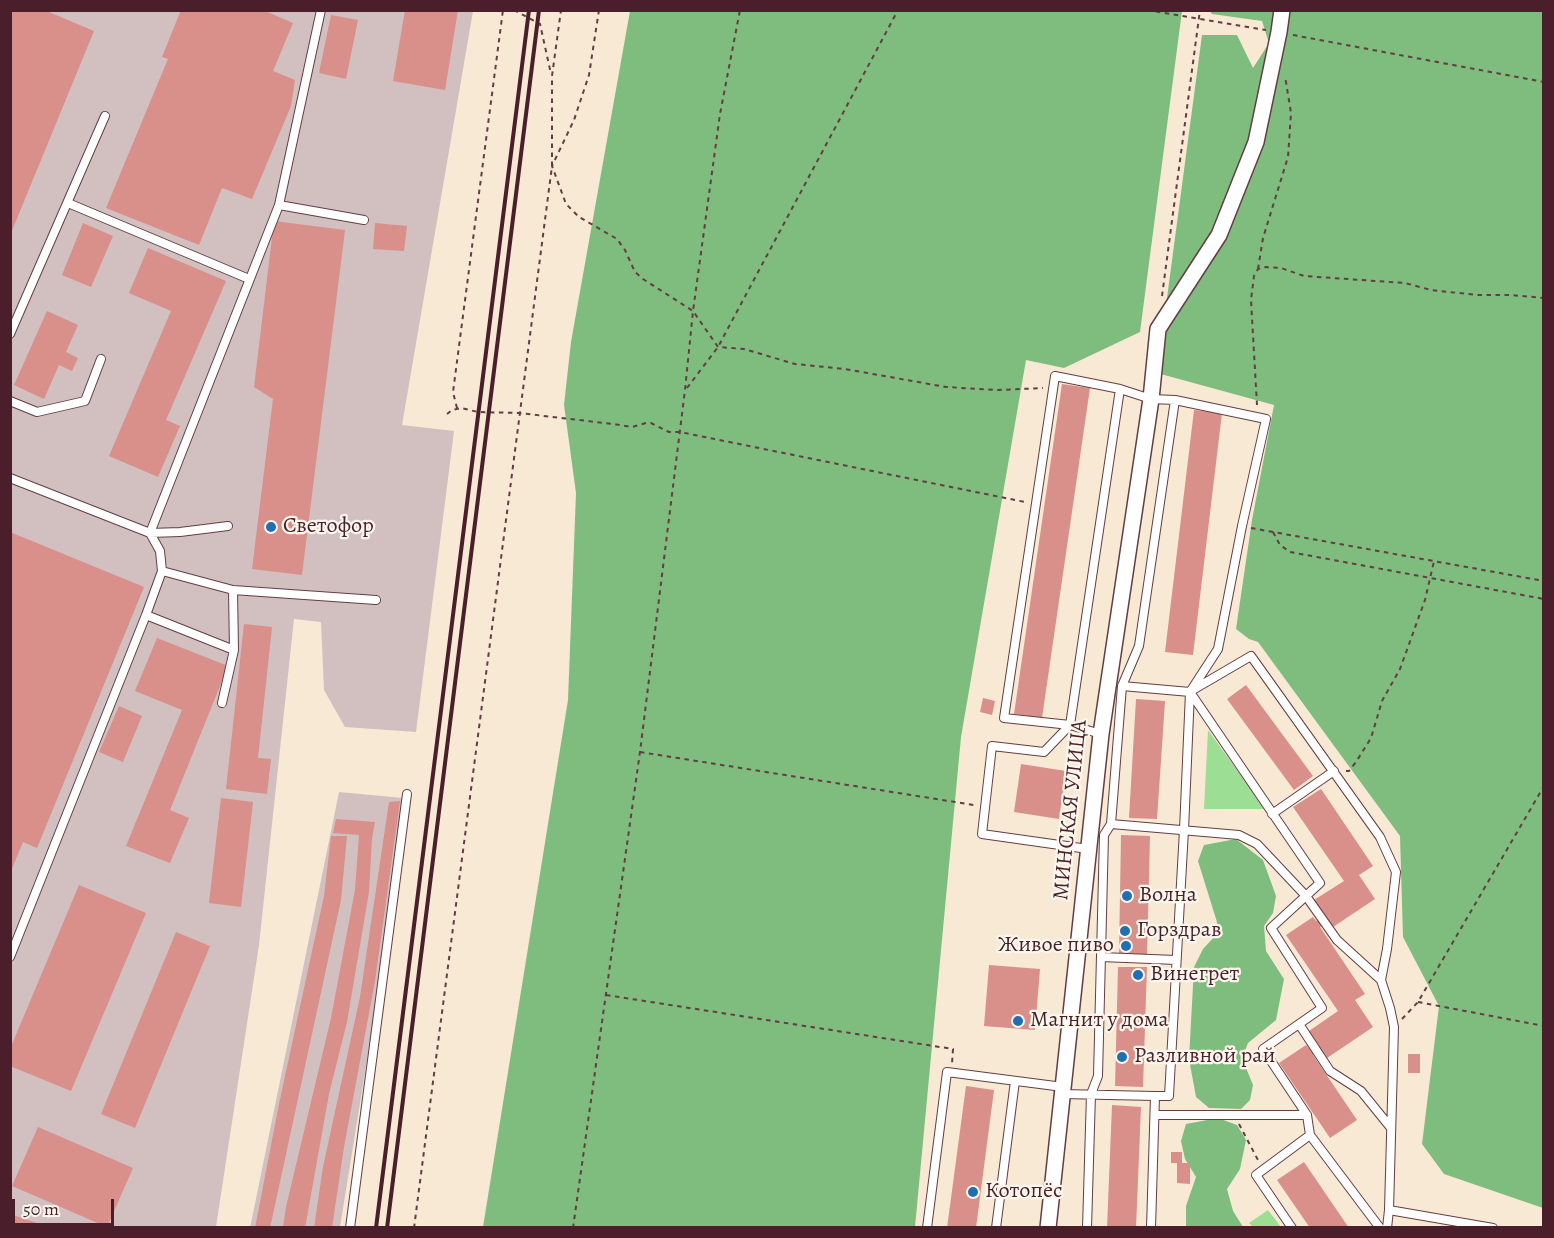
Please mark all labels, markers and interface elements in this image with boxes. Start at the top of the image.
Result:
place label: Светофор [283,514,374,540]
marker: Светофор [264,520,278,534]
street label: МИНСКАЯ УЛИЦА [1048,719,1094,901]
place label: Волна [1139,883,1197,909]
marker: Волна [1120,889,1134,903]
place label: Горздрав [1137,918,1221,944]
marker: Горздрав [1118,924,1132,938]
place label: Живое пиво [998,933,1114,959]
marker: Живое пиво [1119,939,1133,953]
place label: Винегрет [1150,962,1239,988]
marker: Винегрет [1131,968,1145,982]
place label: Магнит у дома [1030,1008,1169,1034]
marker: Магнит у дома [1011,1014,1025,1028]
place label: Разливной рай [1134,1044,1275,1070]
marker: Разливной рай [1115,1050,1129,1064]
place label: Котопёс [985,1179,1062,1205]
marker: Котопёс [966,1185,980,1199]
scale bar [15,1187,117,1225]
text: 50 m [23,1197,59,1221]

